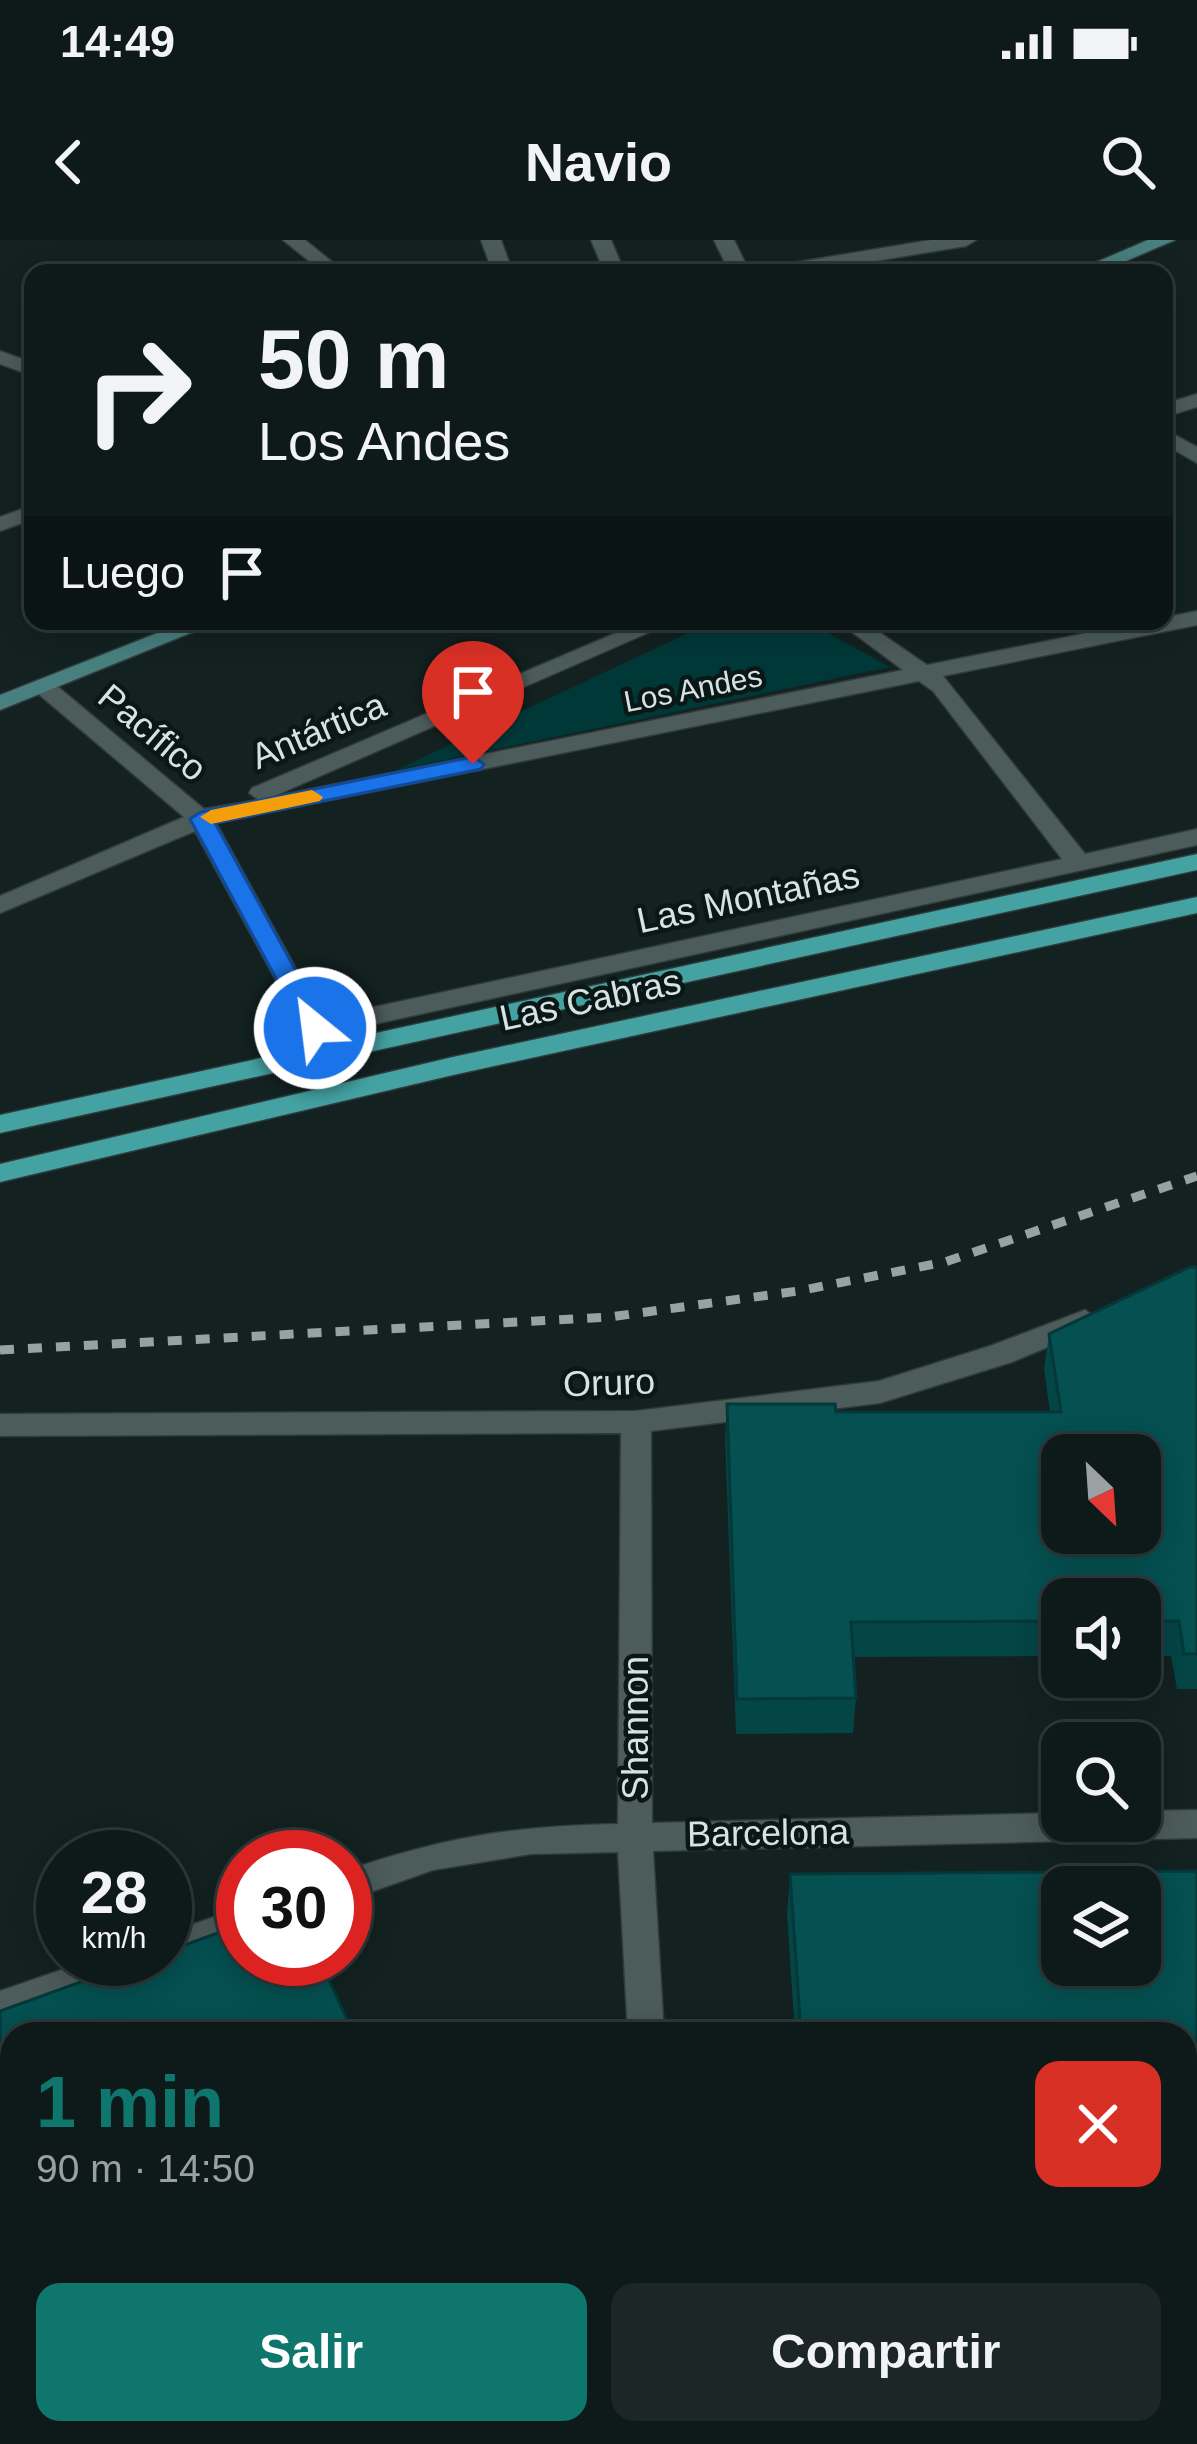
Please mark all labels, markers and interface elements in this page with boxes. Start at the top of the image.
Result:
text: 14:49 [60,16,175,67]
icon: back [36,129,102,195]
icon: search [1095,129,1161,195]
text: Navio [525,132,672,192]
icon: right [60,312,216,468]
text: 50 m [258,312,449,406]
text: Los Andes [258,411,510,471]
icon: arrive [209,540,275,606]
text: Luego [60,547,185,598]
pin [422,641,524,764]
icon: arrive [440,659,506,725]
street label: Los Andes [621,659,765,718]
street label: Pacífico [90,676,215,789]
street label: Antártica [245,683,392,777]
street label: Las Montañas [633,854,863,941]
street label: Las Cabras [496,960,684,1039]
position arrow [252,965,378,1091]
street label: Oruro [562,1360,656,1405]
north arrow [1041,1434,1161,1554]
map controls [1041,1434,1161,1986]
button: sound [1041,1578,1161,1698]
street label: Shannon [615,1656,656,1800]
button: search [1041,1722,1161,1842]
street label: Barcelona [687,1811,850,1854]
speed limit sign: 30 [216,1830,372,1986]
text: 28 [81,1859,147,1926]
button: layers [1041,1866,1161,1986]
text: km/h [81,1921,147,1954]
button: close [1035,2061,1161,2187]
text: 1 min [36,2062,224,2142]
text: 90 m · 14:50 [36,2147,255,2190]
button: Salir [36,2283,587,2421]
button: Compartir [611,2283,1161,2421]

